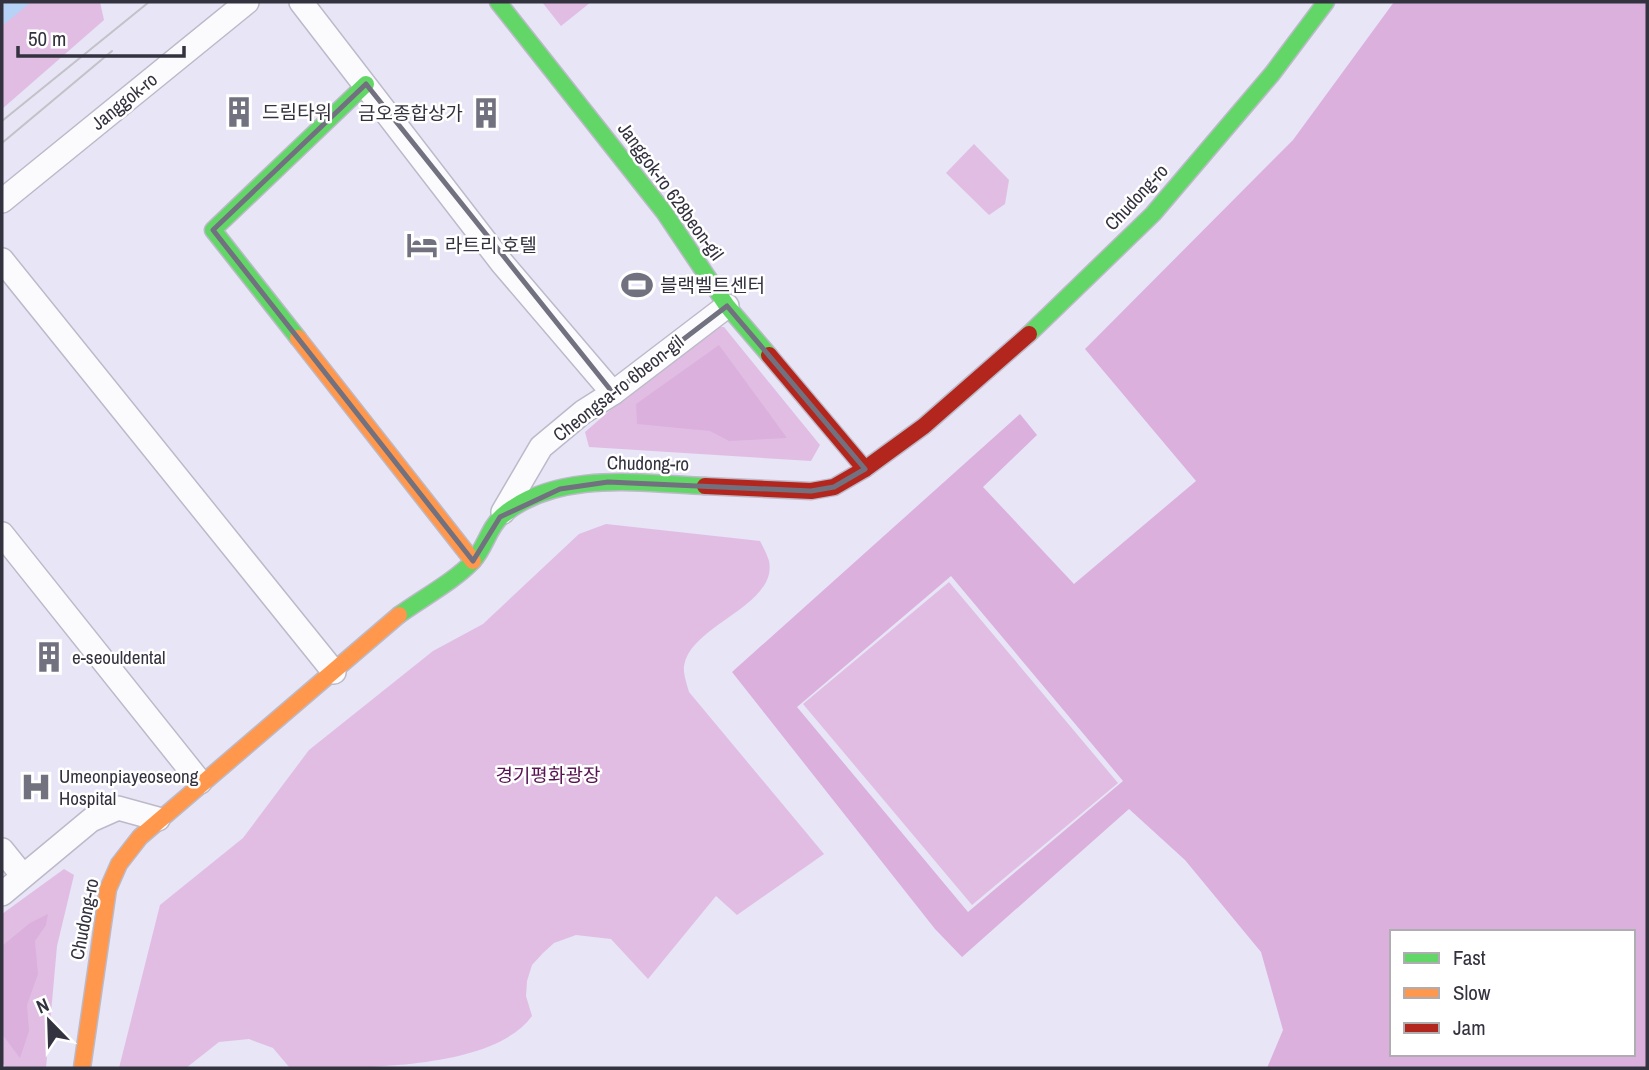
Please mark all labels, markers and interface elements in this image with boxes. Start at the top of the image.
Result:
scale bar [18,14,184,58]
text: 50 m [28,24,66,53]
street label: Janggok-ro [86,66,162,136]
building icon: 드림타워 [222,95,256,129]
building icon: 금오종합상가 [469,96,503,130]
place label: 드림타워 [262,99,332,125]
place label: 금오종합상가 [358,100,463,126]
street label: Janggok-ro 628beon-gil [612,117,730,265]
street label: Chudong-ro [1098,158,1174,236]
hotel icon: 라트리 호텔 [405,228,439,262]
place label: 라트리 호텔 [445,232,537,258]
sports icon: 블랙벨트센터 [620,268,654,302]
place label: 블랙벨트센터 [660,272,765,298]
street label: Cheongsa-ro 6beon-gil [547,329,689,447]
street label: Chudong-ro [607,449,689,477]
building icon: e-seouldental [32,640,66,674]
place label: e-seouldental [72,644,166,670]
park label: 경기평화광장 [496,762,600,788]
place label: Umeonpiayeoseong Hospital [59,763,199,811]
hospital icon: Umeonpiayeoseong Hospital [19,770,53,804]
street label: Chudong-ro [63,876,105,962]
legend [1390,930,1635,1056]
text: Fast [1453,943,1486,972]
text: Slow [1453,978,1491,1007]
north arrow [14,986,84,1056]
text: N [32,991,53,1020]
text: Jam [1453,1013,1486,1042]

